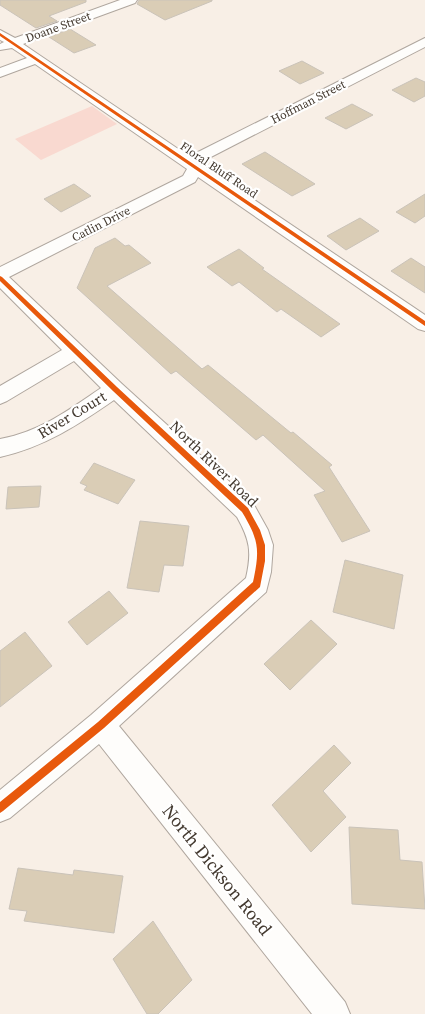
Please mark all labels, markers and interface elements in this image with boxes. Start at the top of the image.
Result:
street label: Doane Street [23,8,93,46]
street label: Hoffman Street [268,76,348,128]
street label: Floral Bluff Road [177,138,261,202]
street label: Catlin Drive [69,202,133,246]
street label: River Court [34,386,110,443]
street label: North River Road [165,416,264,512]
street label: North Dickson Road [157,799,278,940]

